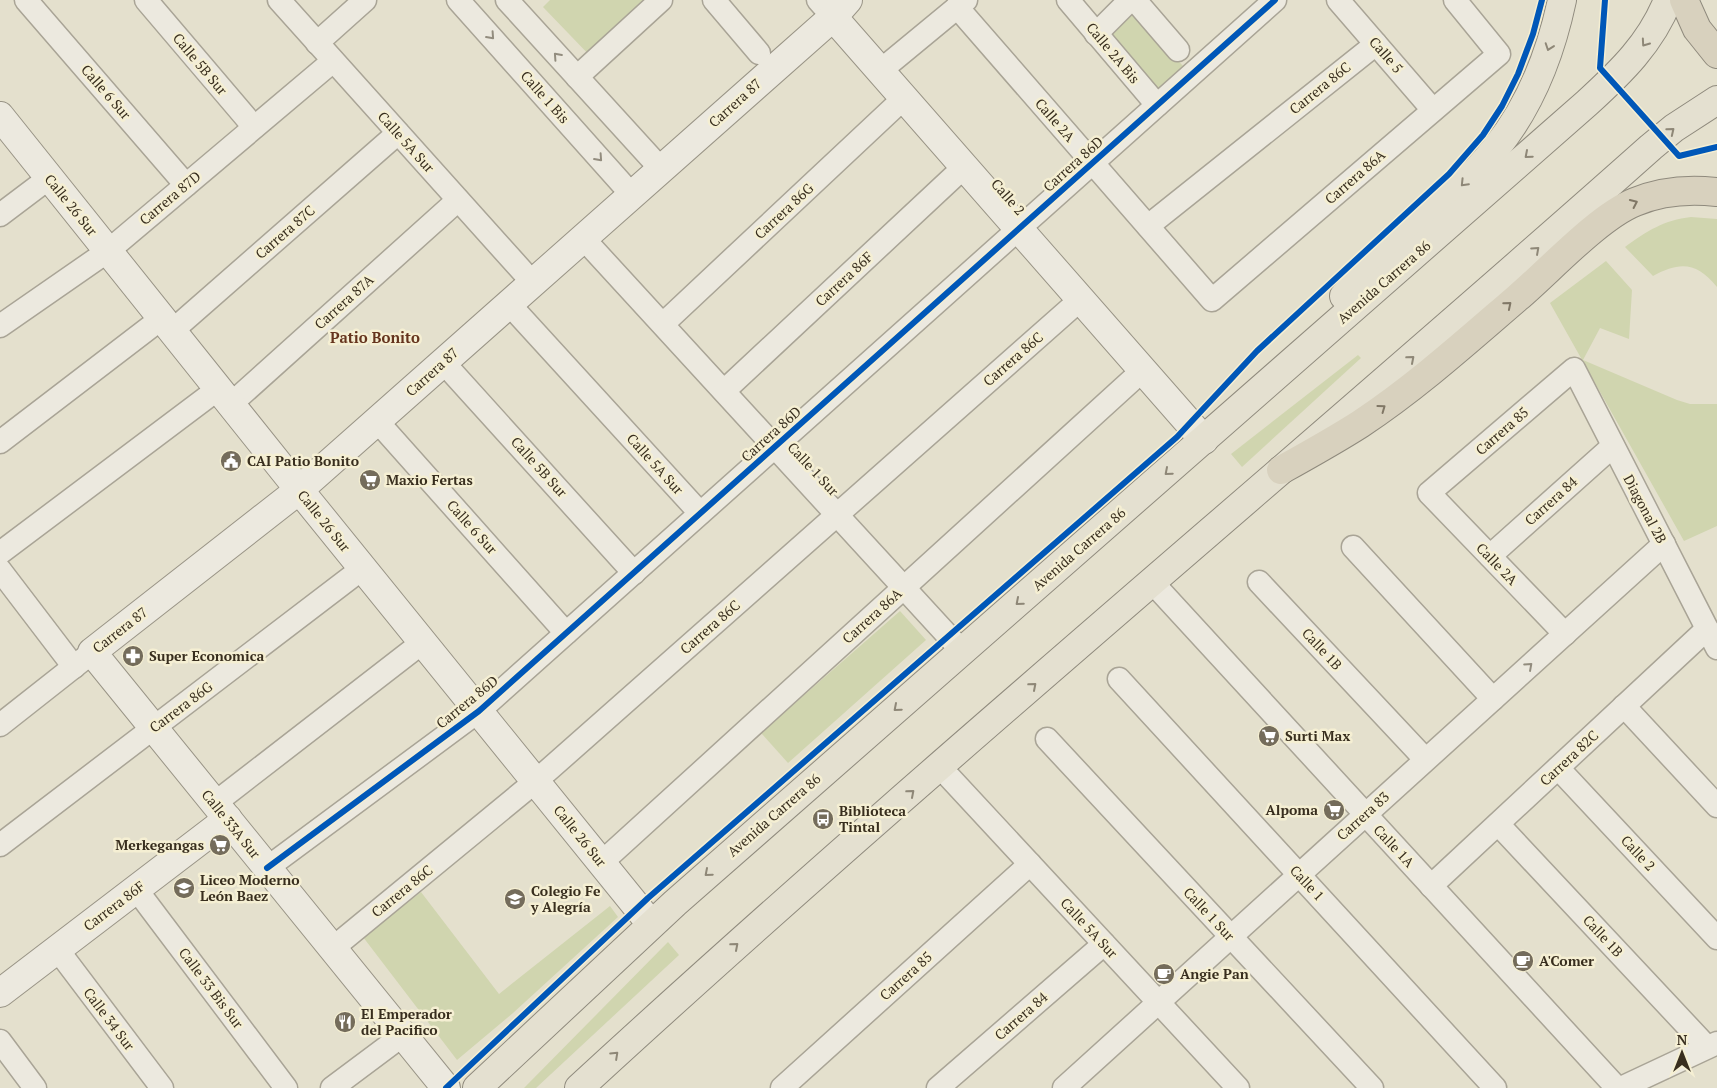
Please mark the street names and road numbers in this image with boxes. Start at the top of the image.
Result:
street label: Calle 2A Bis [1082,18,1144,87]
street label: Calle 5B Sur [169,29,232,99]
street label: Calle 5 [1365,32,1407,77]
street label: Carrera 86C [1285,57,1354,118]
street label: Calle 6 Sur [77,60,136,124]
street label: Calle 1 Bis [517,66,574,127]
street label: Carrera 87 [704,74,765,131]
street label: Calle 2A [1031,94,1080,146]
street label: Calle 5A Sur [374,107,439,177]
street label: Carrera 86D [1039,132,1107,196]
street label: Carrera 86A [1320,145,1389,208]
street label: Carrera 87D [135,166,204,229]
street label: Calle 26 Sur [41,170,103,240]
street label: Calle 2 [987,174,1029,219]
street label: Carrera 86G [750,178,818,243]
street label: Carrera 87C [251,200,319,263]
street label: Avenida Carrera 86 [1333,235,1435,327]
street label: Carrera 86F [811,247,877,310]
street label: Carrera 87A [310,270,378,333]
street label: Carrera 86C [979,327,1047,390]
street label: Carrera 87 [401,343,462,400]
street label: Carrera 86D [737,402,805,466]
street label: Carrera 85 [1471,402,1532,459]
street label: Calle 5A Sur [623,429,688,499]
street label: Calle 5B Sur [507,432,572,501]
street label: Calle 1 Sur [784,438,843,500]
street label: Diagonal 2B [1619,471,1672,547]
street label: Carrera 84 [1520,472,1581,529]
street label: Calle 26 Sur [294,486,356,556]
street label: Calle 6 Sur [443,496,502,558]
street label: Avenida Carrera 86 [1028,502,1130,594]
street label: Calle 2A [1472,538,1523,589]
street label: Carrera 86A [838,583,906,648]
street label: Carrera 86C [676,595,744,658]
street label: Carrera 87 [88,602,151,657]
street label: Calle 1B [1298,624,1347,674]
street label: Carrera 86D [432,671,502,732]
street label: Carrera 86G [145,676,216,737]
street label: Carrera 82C [1535,726,1602,790]
street label: Avenida Carrera 86 [723,768,825,860]
street label: Calle 33A Sur [198,785,265,863]
street label: Carrera 83 [1332,787,1393,844]
street label: Calle 26 Sur [550,801,612,871]
street label: Calle 1A [1370,820,1419,871]
street label: Calle 2 [1617,831,1660,875]
street label: Carrera 86C [367,860,436,921]
street label: Calle 1 [1286,861,1329,905]
street label: Carrera 86F [79,876,148,935]
street label: Calle 1 Sur [1180,883,1239,945]
street label: Calle 5A Sur [1056,893,1123,962]
street label: Calle 1B [1579,911,1628,961]
street label: Calle 33 Bis Sur [175,943,248,1032]
street label: Carrera 85 [875,947,936,1004]
street label: Calle 34 Sur [79,983,140,1055]
street label: Carrera 84 [990,987,1052,1044]

